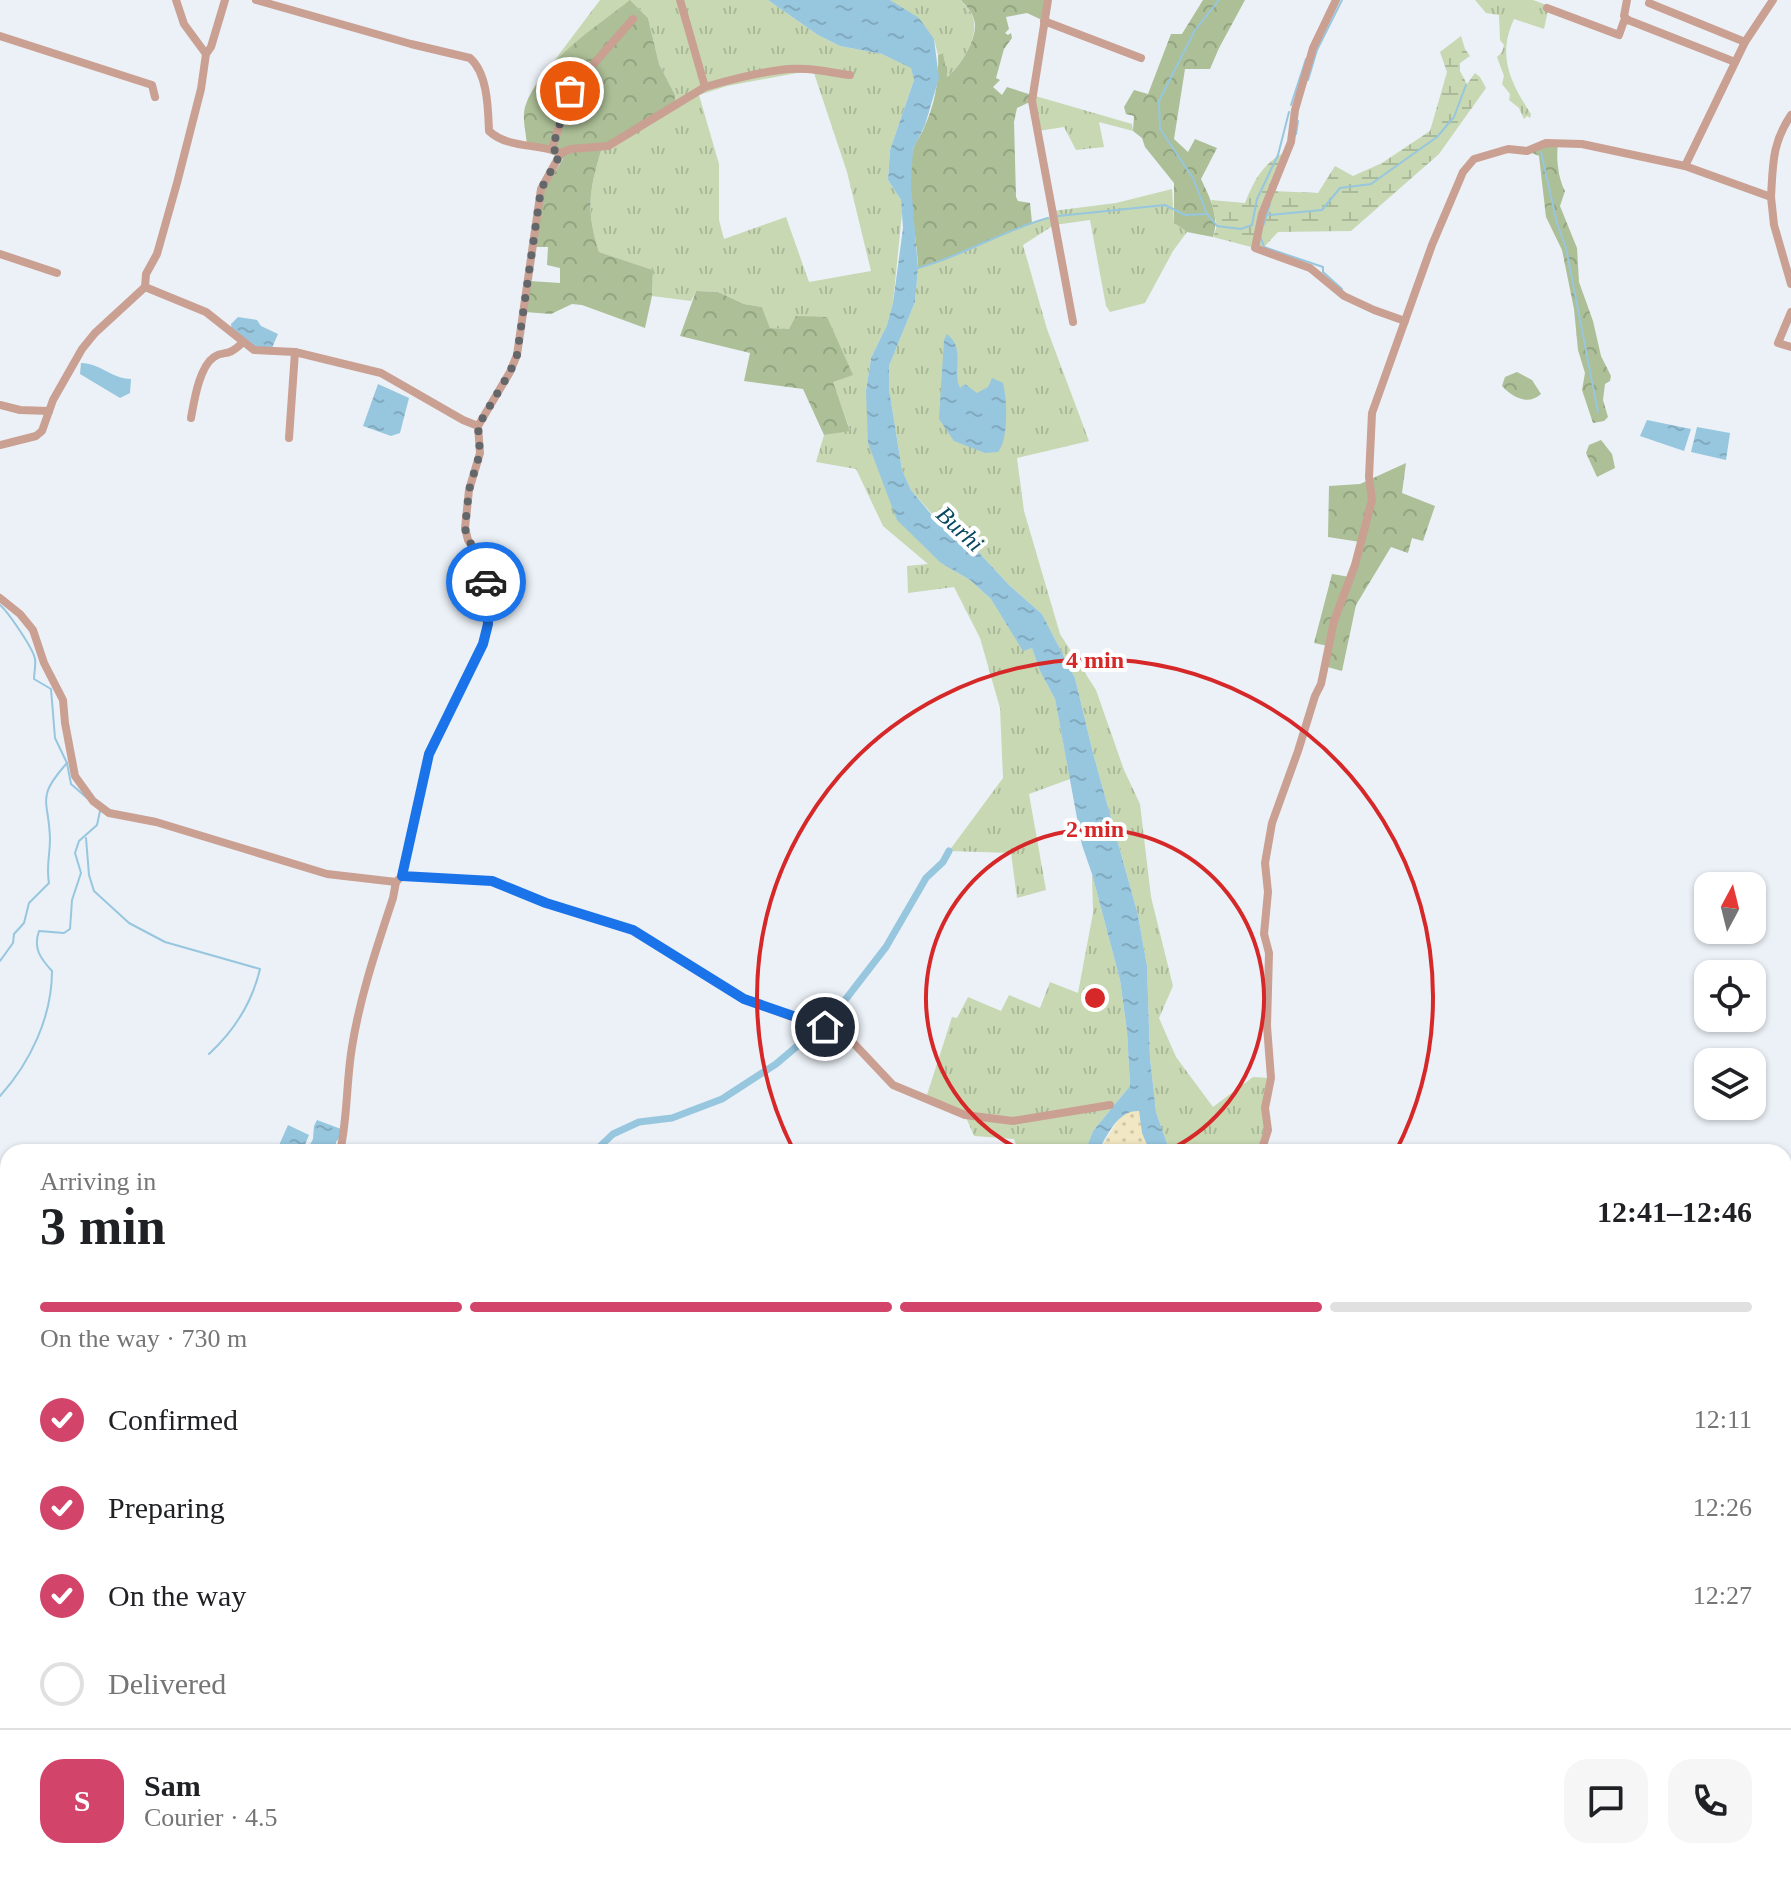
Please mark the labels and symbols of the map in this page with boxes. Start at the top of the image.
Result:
pin [536,57,604,125]
water label: Burhi [931,501,989,557]
courier [446,542,526,622]
text: 4 min [1066,647,1124,673]
text: 2 min [1066,816,1124,842]
north arrow [1694,872,1766,944]
centre of rings [1081,984,1109,1012]
pin [791,993,859,1061]

